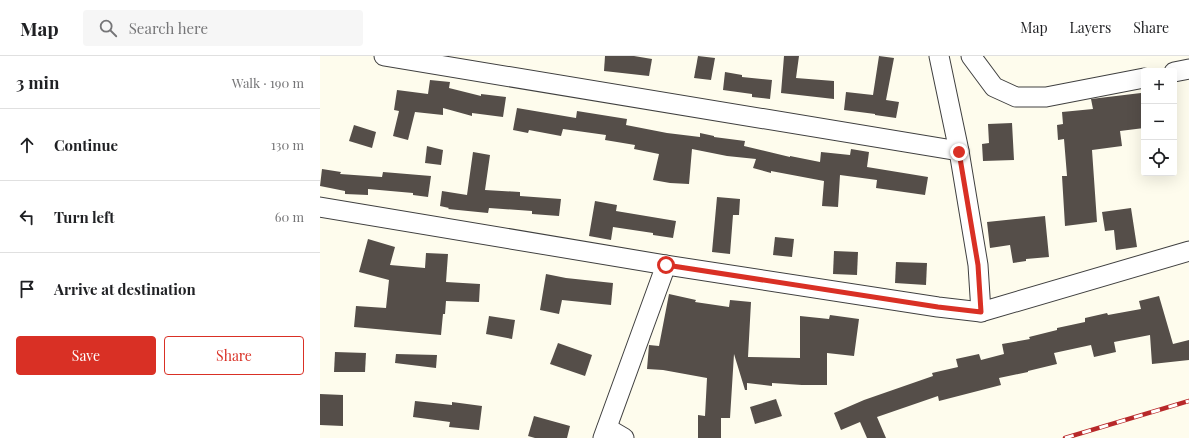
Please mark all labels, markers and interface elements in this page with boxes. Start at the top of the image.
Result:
search box [83,10,363,46]
text: Map [20,15,59,41]
icon: search [97,17,119,39]
text: Search here [129,18,208,38]
text: Map [1020,18,1048,37]
text: Layers [1070,18,1111,37]
text: Share [1133,18,1169,37]
map controls [1141,68,1177,176]
button: + [1141,68,1177,104]
text: 3 min [16,71,59,93]
text: Walk · 190 m [232,74,304,91]
button: − [1141,104,1177,140]
icon: ahead [16,134,38,156]
text: Continue [54,135,118,155]
text: 130 m [271,136,304,153]
button: locate [1141,140,1177,176]
route end [950,143,968,161]
icon: left [16,206,38,228]
text: Turn left [54,207,115,227]
text: 60 m [275,208,304,225]
route start [657,256,675,274]
icon: arrive [16,278,38,300]
text: Arrive at destination [54,279,196,299]
button: Save [16,336,156,375]
button: Share [164,336,304,375]

